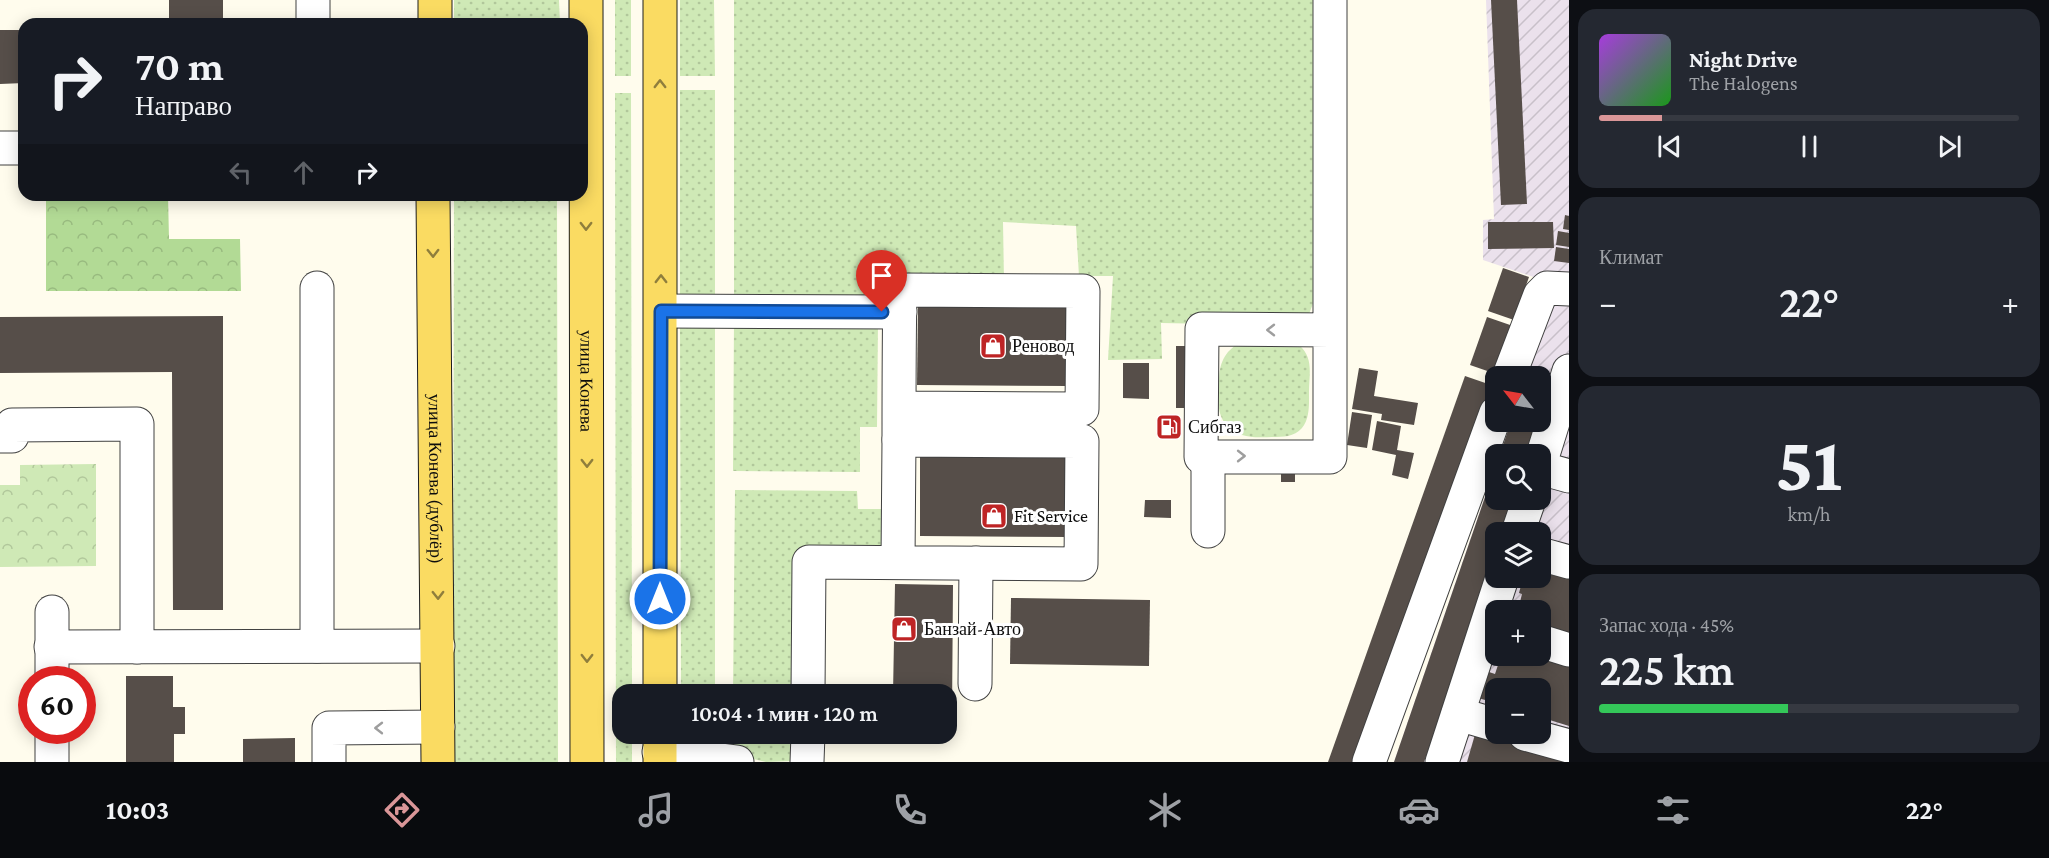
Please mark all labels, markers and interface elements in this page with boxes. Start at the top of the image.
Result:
icon: right [36,42,114,120]
text: 70 m [135,42,224,89]
text: Night Drive [1689,47,1797,72]
text: The Halogens [1689,72,1798,94]
one-way arrow [654,80,666,89]
text: Направо [135,91,232,121]
icon: previous [1653,130,1686,163]
icon: pause [1793,130,1826,163]
icon: next [1933,130,1966,163]
icon: left [224,156,257,189]
icon: ahead [287,156,320,189]
icon: right [350,156,383,189]
one-way arrow [580,222,592,231]
text: Климат [1599,246,1663,268]
one-way arrow [427,249,439,258]
pin [856,250,907,312]
icon: arrive [865,259,898,292]
one-way arrow [655,275,667,284]
text: 22° [1779,277,1839,327]
text: − [1599,284,1616,321]
text: + [2002,284,2019,321]
one-way arrow [1267,324,1276,336]
street label: улица Конева [576,330,597,432]
shop icon: Реновод [978,331,1008,361]
place label: Реновод [1012,336,1074,356]
north arrow [1485,366,1551,432]
map controls [1485,366,1551,744]
street label: улица Конева (дублёр) [425,394,446,564]
fuel station icon: Сибгаз [1154,412,1184,442]
place label: Сибгаз [1188,417,1241,437]
text: 51 [1775,420,1843,507]
button: search [1485,444,1551,510]
one-way arrow [1237,450,1246,462]
one-way arrow [581,459,593,468]
shop icon: Fit Service [979,501,1009,531]
text: km/h [1787,503,1831,525]
place label: Fit Service [1014,506,1088,526]
button: layers [1485,522,1551,588]
position arrow [628,567,692,631]
one-way arrow [431,591,444,600]
button: + [1485,600,1551,666]
shop icon: Банзай-Авто [889,614,919,644]
text: Запас хода · 45% [1599,614,1734,636]
place label: Банзай-Авто [924,619,1021,639]
text: 225 km [1599,645,1734,695]
one-way arrow [581,654,593,663]
speed limit sign: 60 [18,666,96,744]
button: − [1485,678,1551,744]
text: 10:04 · 1 мин · 120 m [691,701,878,726]
one-way arrow [375,722,384,734]
icon: directions [381,789,423,831]
icon: music [635,789,677,831]
icon: phone [889,789,931,831]
icon: climate [1144,789,1186,831]
icon: car [1398,789,1440,831]
icon: filters [1652,789,1694,831]
text: 10:03 [106,795,169,825]
text: 22° [1906,795,1943,825]

